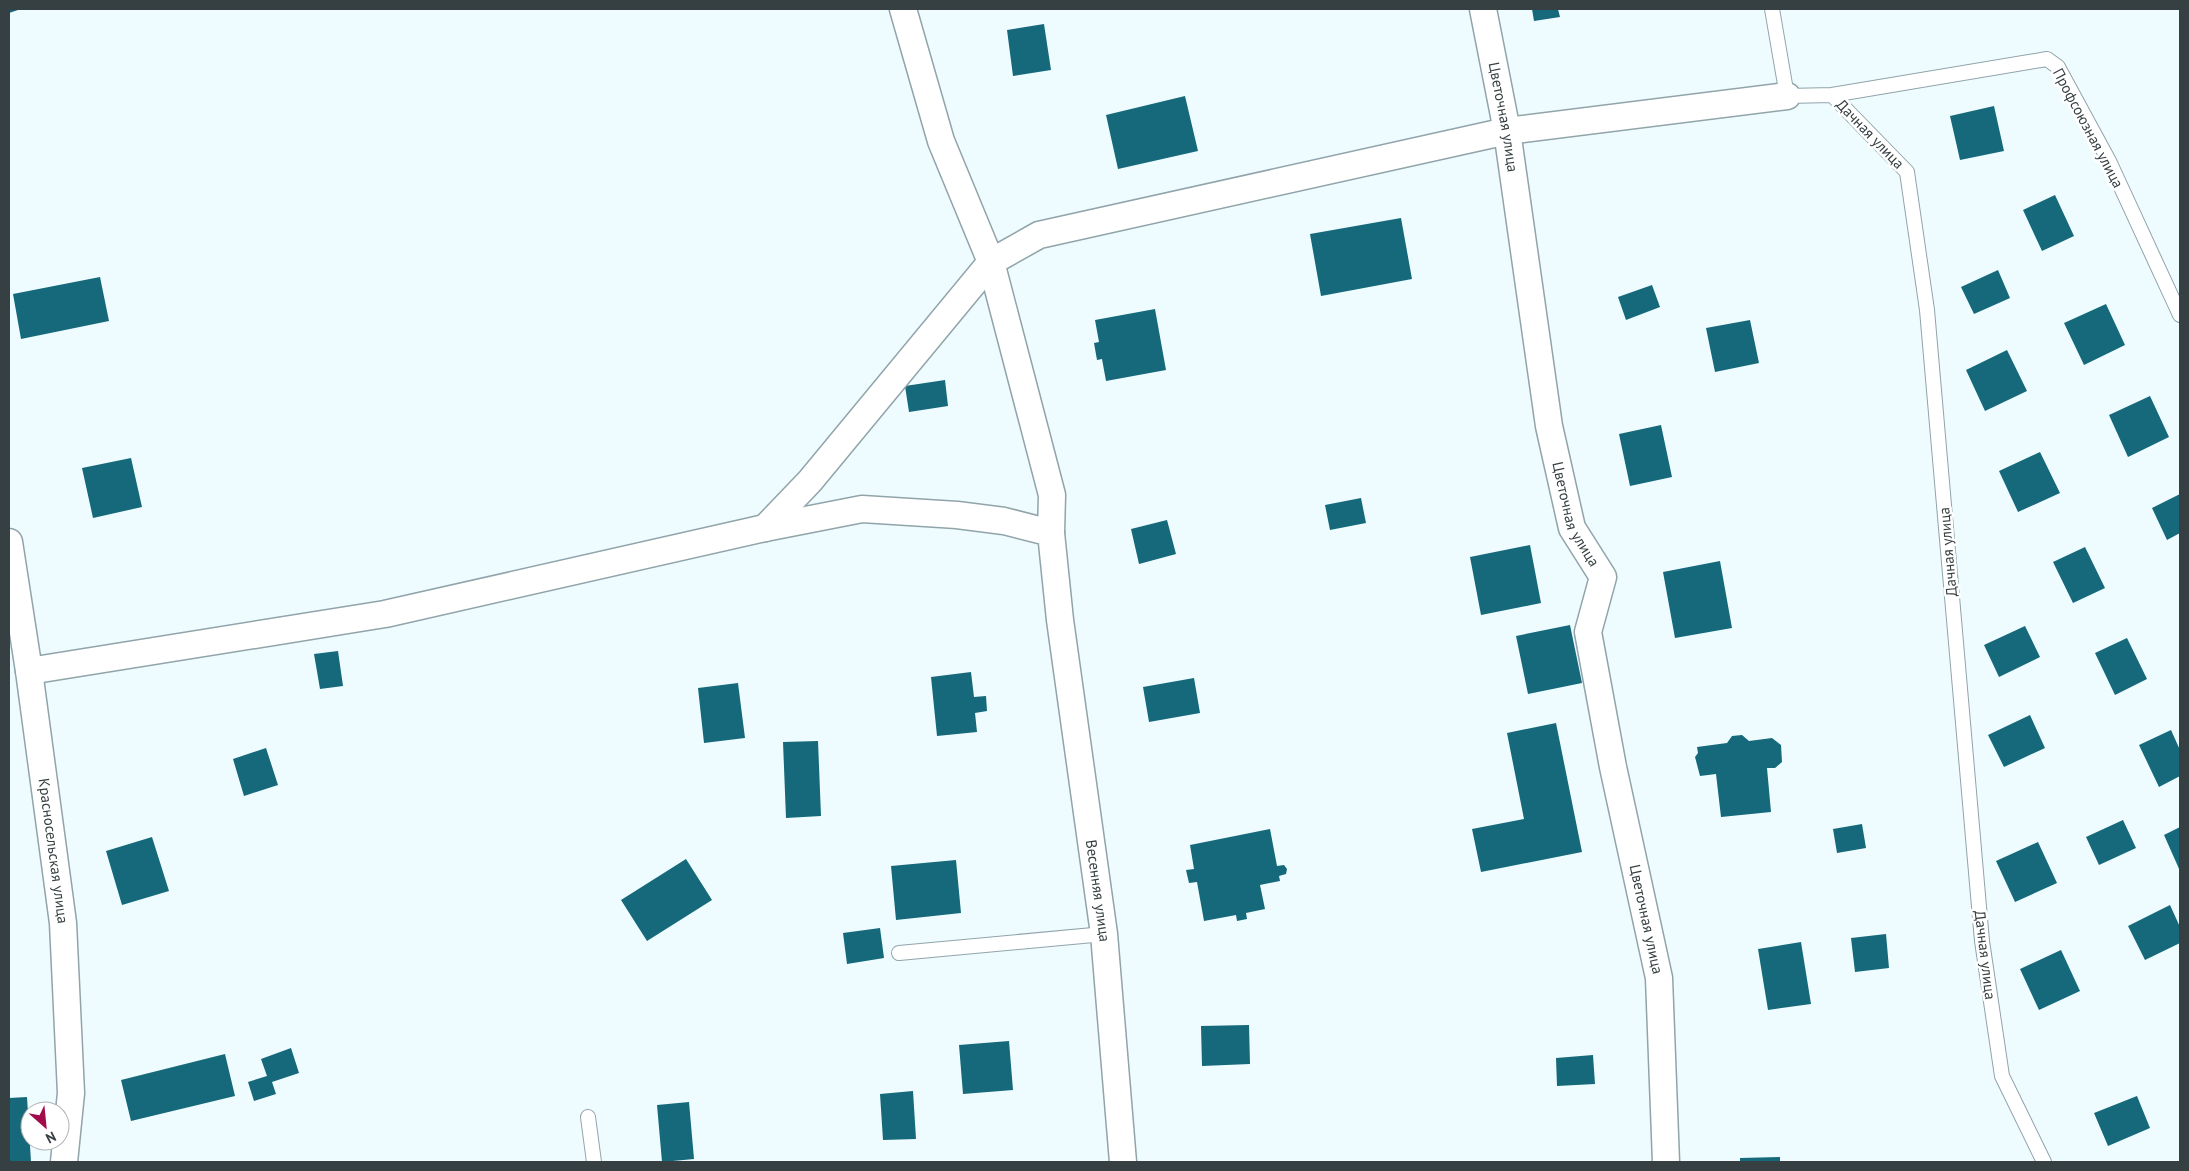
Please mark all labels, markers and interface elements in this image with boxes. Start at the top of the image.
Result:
street label: Цветочная улица [1485,60,1523,173]
street label: Профсоюзная улица [2049,65,2128,191]
street label: Дачная улица [1832,95,1908,173]
street label: Цветочная улица [1548,460,1604,570]
street label: Дачная улица [1934,507,1961,598]
street label: Красносельская улица [35,777,73,925]
street label: Весенняя улица [1082,838,1115,943]
street label: Цветочная улица [1626,863,1668,976]
street label: Дачная улица [1971,909,2000,1001]
north arrow [20,1101,70,1151]
text: N [43,1127,59,1148]

